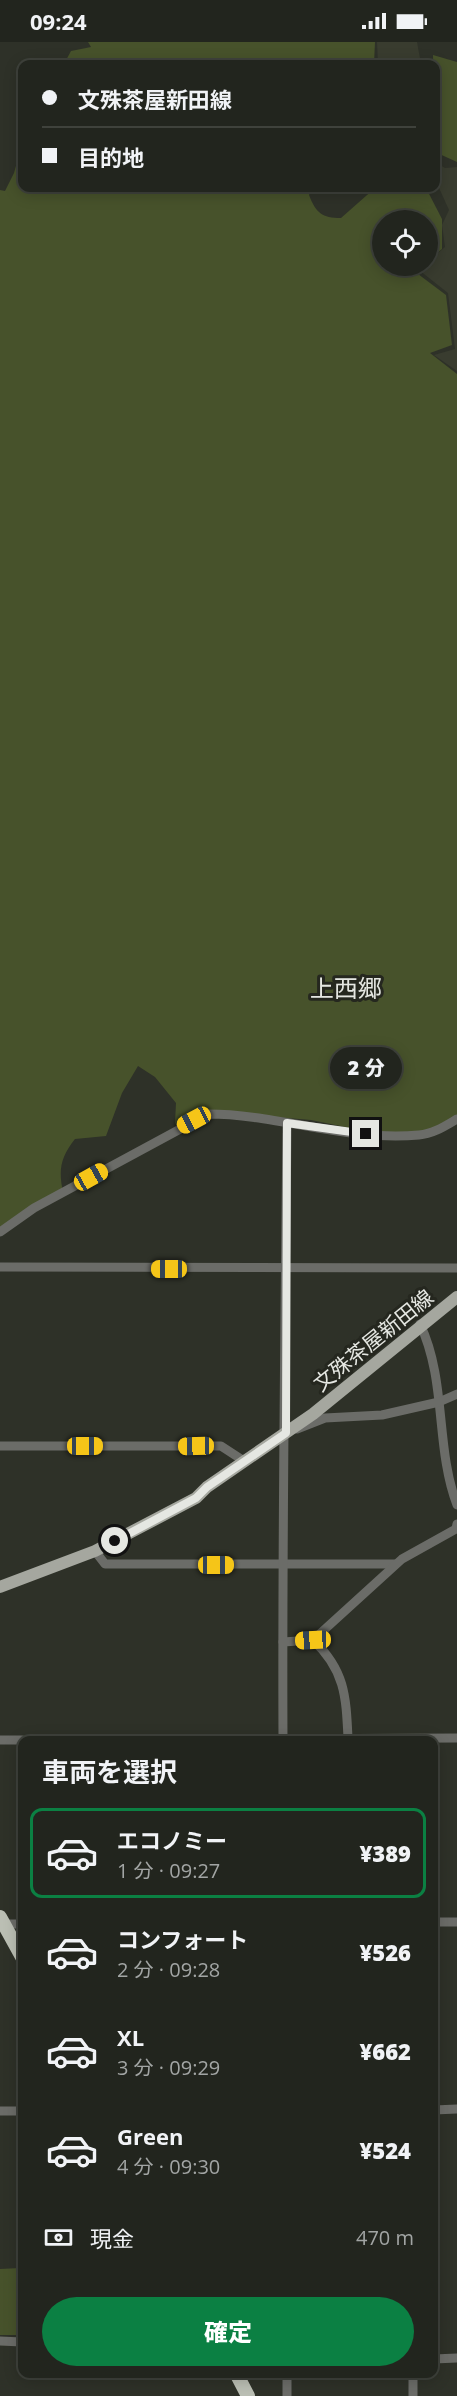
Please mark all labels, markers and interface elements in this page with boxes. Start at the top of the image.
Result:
text: 09:24 [30,6,87,36]
text: 文殊茶屋新田線 [78,84,232,114]
text: 目的地 [78,142,144,172]
map controls [372,210,438,276]
button: locate [372,210,438,276]
district label: 上西郷 [310,971,382,1004]
callout: 2 分 [330,1047,402,1089]
text: 2 分 [348,1054,384,1081]
car [174,1104,214,1136]
route end [352,1120,379,1147]
car [71,1160,111,1194]
car [151,1260,187,1278]
street label: 文殊茶屋新田線 [307,1283,439,1397]
car [67,1437,103,1455]
car [178,1437,214,1455]
route start [101,1527,128,1554]
car [198,1556,234,1574]
car [295,1630,331,1650]
text: 車両を選択 [42,1753,177,1790]
text: エコノミー [117,1825,227,1855]
icon: car [45,1826,99,1880]
text: ¥389 [359,1838,411,1868]
text: 1 分 · 09:27 [117,1857,220,1884]
text: コンフォート [117,1924,248,1954]
icon: car [45,1925,99,1979]
text: ¥526 [359,1937,411,1967]
text: 2 分 · 09:28 [117,1956,220,1983]
text: XL [117,2022,144,2052]
icon: car [45,2024,99,2078]
text: ¥662 [359,2036,411,2066]
text: 3 分 · 09:29 [117,2054,220,2081]
text: Green [117,2121,183,2151]
icon: car [45,2123,99,2177]
text: ¥524 [359,2135,411,2165]
text: 4 分 · 09:30 [117,2153,220,2180]
icon: cash [42,2221,75,2254]
text: 現金 [90,2223,134,2253]
text: 470 m [356,2224,414,2251]
button: 確定 [42,2297,414,2366]

